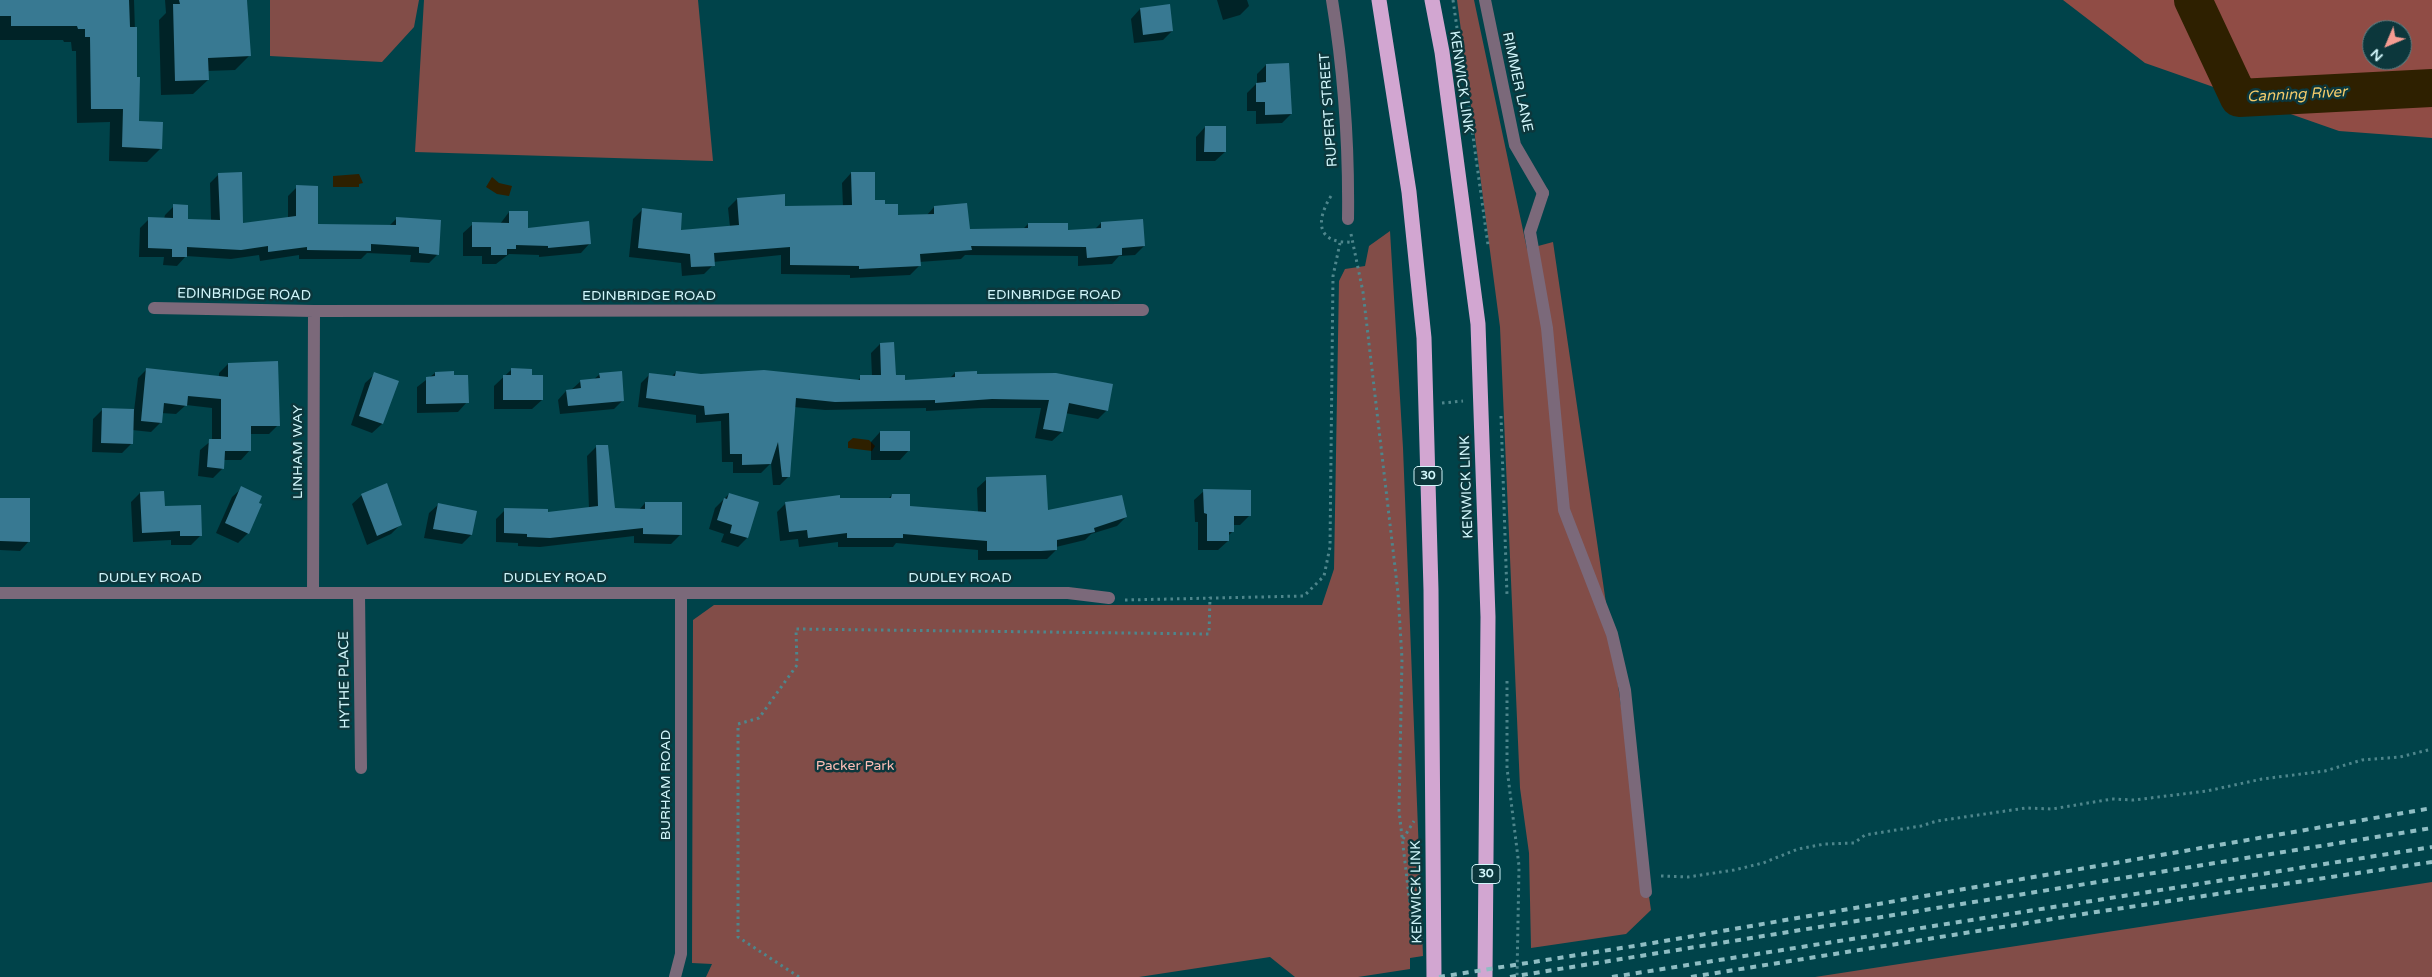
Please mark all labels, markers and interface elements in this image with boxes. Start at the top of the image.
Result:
north arrow [2362,20,2412,70]
street label: KENWICK LINK [1446,30,1476,134]
street label: RIMMER LANE [1498,30,1536,134]
text: N [2367,45,2387,65]
street label: RUPERT STREET [1317,53,1341,167]
water label: Canning River [2247,83,2347,107]
street label: EDINBRIDGE ROAD [177,285,311,305]
street label: EDINBRIDGE ROAD [987,287,1121,303]
street label: EDINBRIDGE ROAD [582,288,716,304]
street label: LINHAM WAY [290,405,306,499]
street label: KENWICK LINK [1457,435,1477,539]
road number: 30 [1414,466,1442,486]
street label: DUDLEY ROAD [98,570,202,586]
street label: DUDLEY ROAD [503,570,607,586]
street label: DUDLEY ROAD [908,570,1012,586]
street label: HYTHE PLACE [336,631,354,729]
street label: BURHAM ROAD [658,730,674,840]
park label: Packer Park [816,758,894,774]
street label: KENWICK LINK [1408,840,1426,944]
road number: 30 [1472,864,1500,884]

